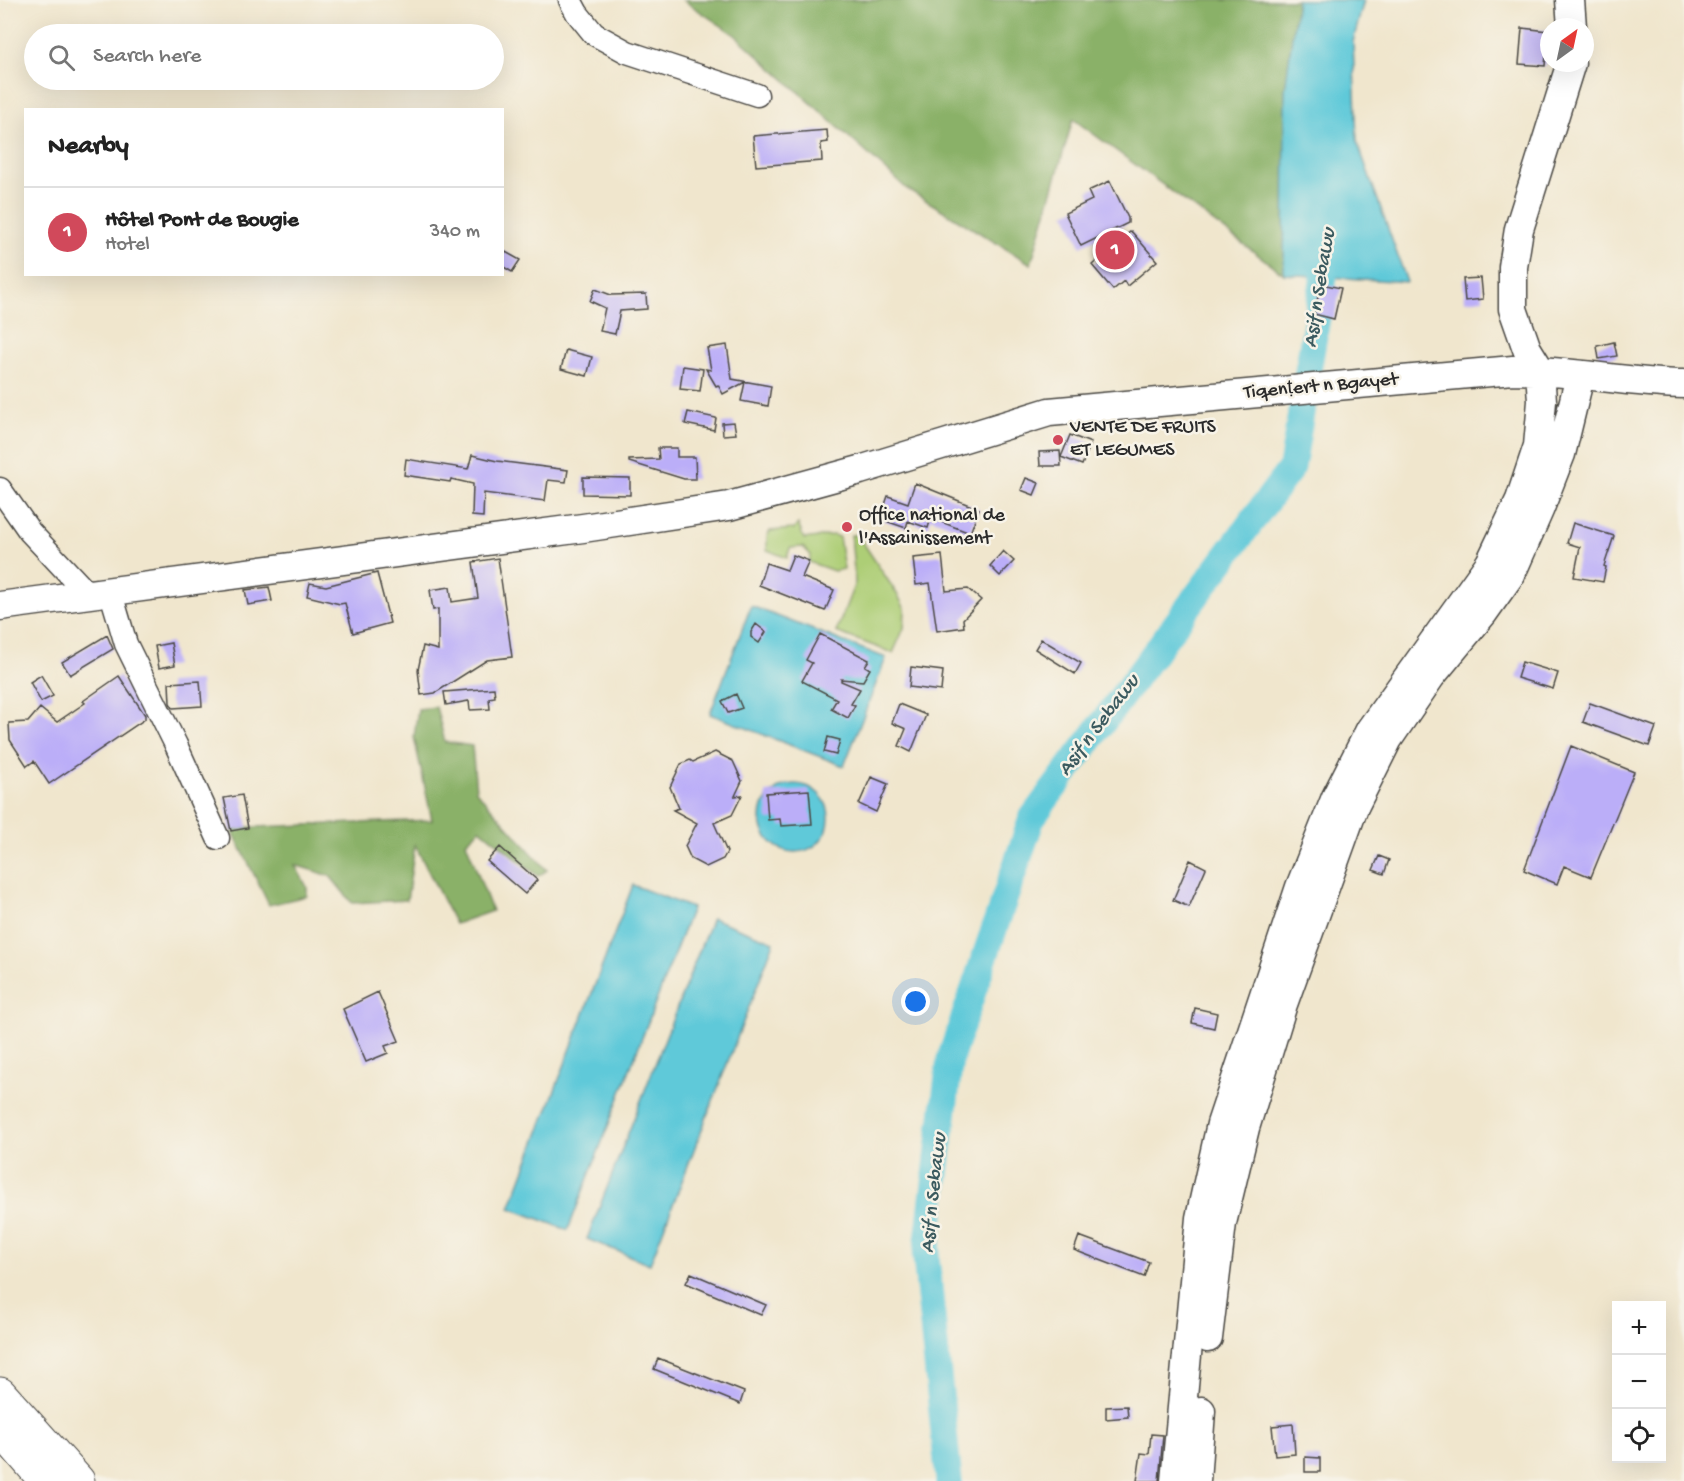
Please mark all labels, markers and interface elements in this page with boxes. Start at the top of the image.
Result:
north arrow [1540,18,1594,72]
search box [24,24,504,90]
icon: search [45,41,78,74]
text: Search here [93,44,201,70]
text: Nearby [48,132,129,163]
text: Hôtel Pont de Bougie [105,208,299,234]
text: 1 [63,221,72,244]
text: 340 m [430,221,480,244]
water label: Asif n Sebawu [1299,224,1343,349]
pin: 1 [1096,228,1134,272]
text: Hotel [105,234,150,257]
street label: Tiqenṭert n Bgayet [1242,369,1401,405]
place label: VENTE DE FRUITS ET LEGUMES [1069,417,1217,463]
marker: VENTE DE FRUITS ET LEGUMES [1051,433,1065,447]
place label: Office national de l'Assainissement [859,505,1005,551]
marker: Office national de l'Assainissement [840,520,854,534]
water label: Asif n Sebawu [1054,669,1148,782]
your location [901,987,930,1016]
water label: Asif n Sebawu [916,1130,954,1254]
map controls [1612,1301,1666,1463]
button: + [1612,1301,1666,1355]
button: − [1612,1355,1666,1409]
button: locate [1612,1409,1666,1463]

